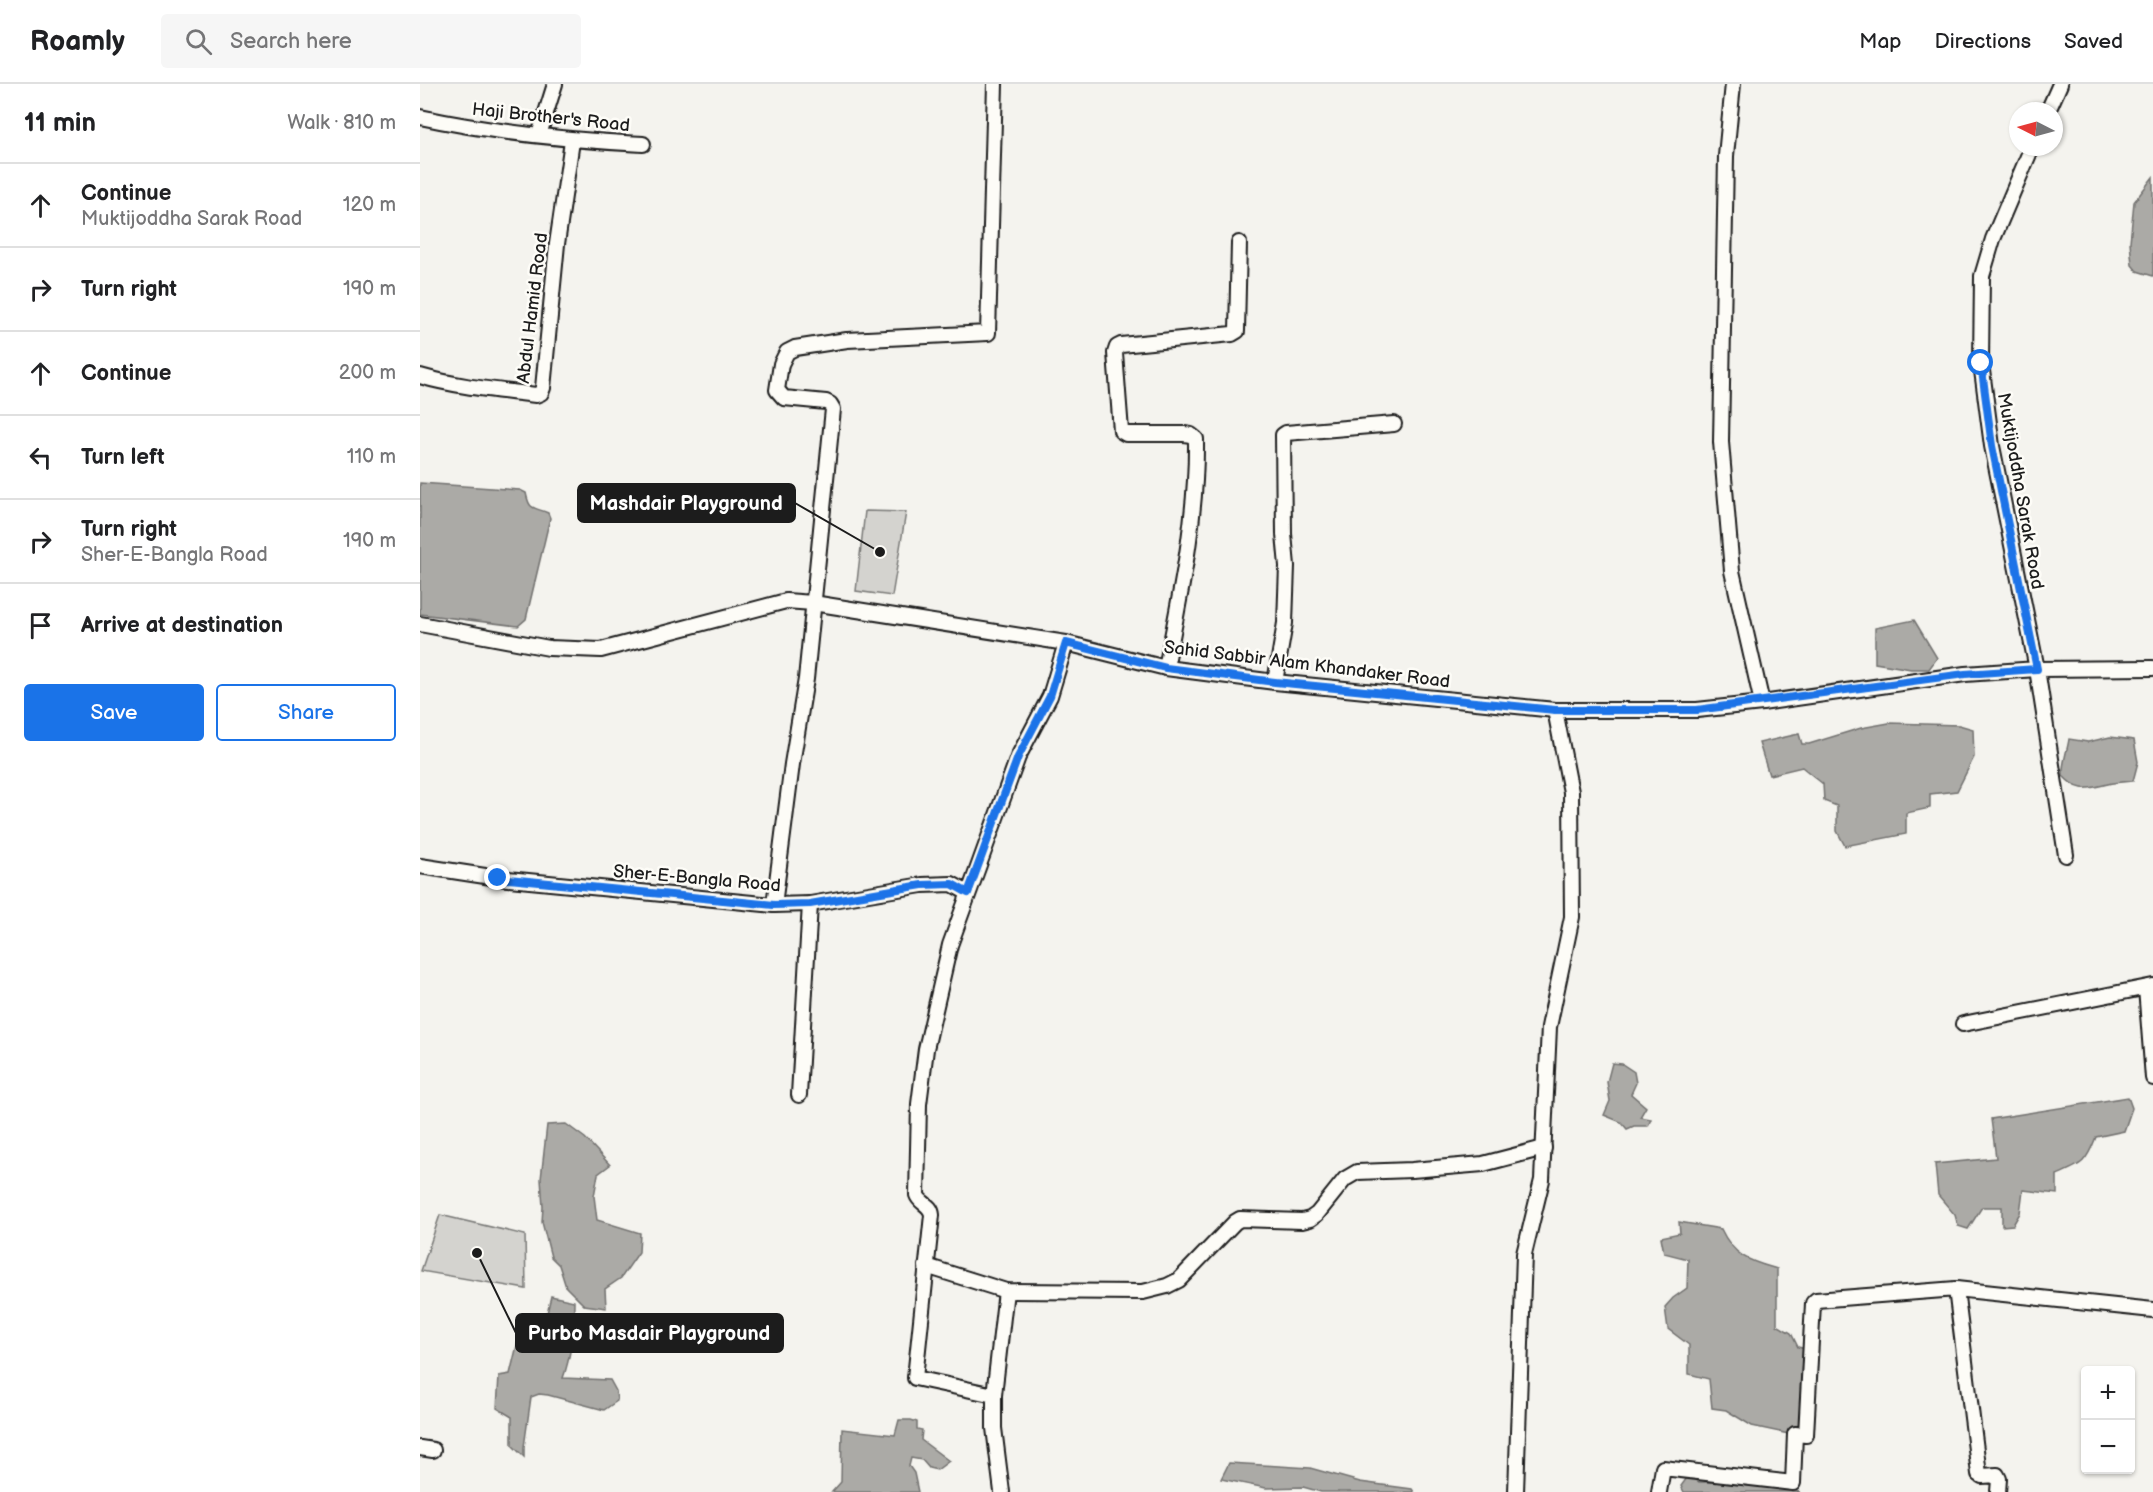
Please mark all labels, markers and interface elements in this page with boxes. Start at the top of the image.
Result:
search box [161,14,581,68]
text: Roamly [30,25,125,58]
icon: search [182,25,215,58]
text: Search here [230,28,352,55]
text: Map [1859,29,1902,54]
text: Directions [1935,29,2031,54]
text: Saved [2064,29,2123,54]
street label: Haji Brother's Road [471,99,631,136]
north arrow [2009,102,2063,156]
text: 11 min [24,108,96,139]
text: Walk · 810 m [287,111,396,135]
text: Continue [81,180,171,207]
icon: ahead [24,189,57,222]
text: 120 m [343,193,396,217]
text: Muktijoddha Sarak Road [81,207,302,231]
street label: Abdul Hamid Road [513,232,552,385]
icon: right [24,273,57,306]
text: Turn right [81,276,177,303]
text: 190 m [343,277,396,301]
route start [1967,349,1993,375]
icon: ahead [24,357,57,390]
text: Continue [81,360,171,387]
text: 200 m [339,361,396,385]
street label: Muktijoddha Sarak Road [1993,391,2048,591]
icon: left [24,441,57,474]
text: Turn left [81,444,165,471]
text: 110 m [347,445,396,469]
callout: Mashdair Playground [578,484,795,522]
text: Mashdair Playground [589,492,783,516]
text: Turn right [81,516,177,543]
icon: right [24,525,57,558]
text: 190 m [343,529,396,553]
text: Sher-E-Bangla Road [81,543,268,567]
icon: arrive [24,609,57,642]
text: Arrive at destination [81,612,283,639]
street label: Sahid Sabbir Alam Khandaker Road [1163,637,1451,692]
button: Save [24,684,204,741]
button: Share [216,684,396,741]
street label: Sher-E-Bangla Road [612,861,782,896]
route end [484,864,510,890]
callout: Purbo Masdair Playground [516,1314,783,1352]
text: Purbo Masdair Playground [528,1322,770,1346]
map controls [2081,1366,2135,1474]
button: + [2081,1366,2135,1420]
button: − [2081,1420,2135,1474]

